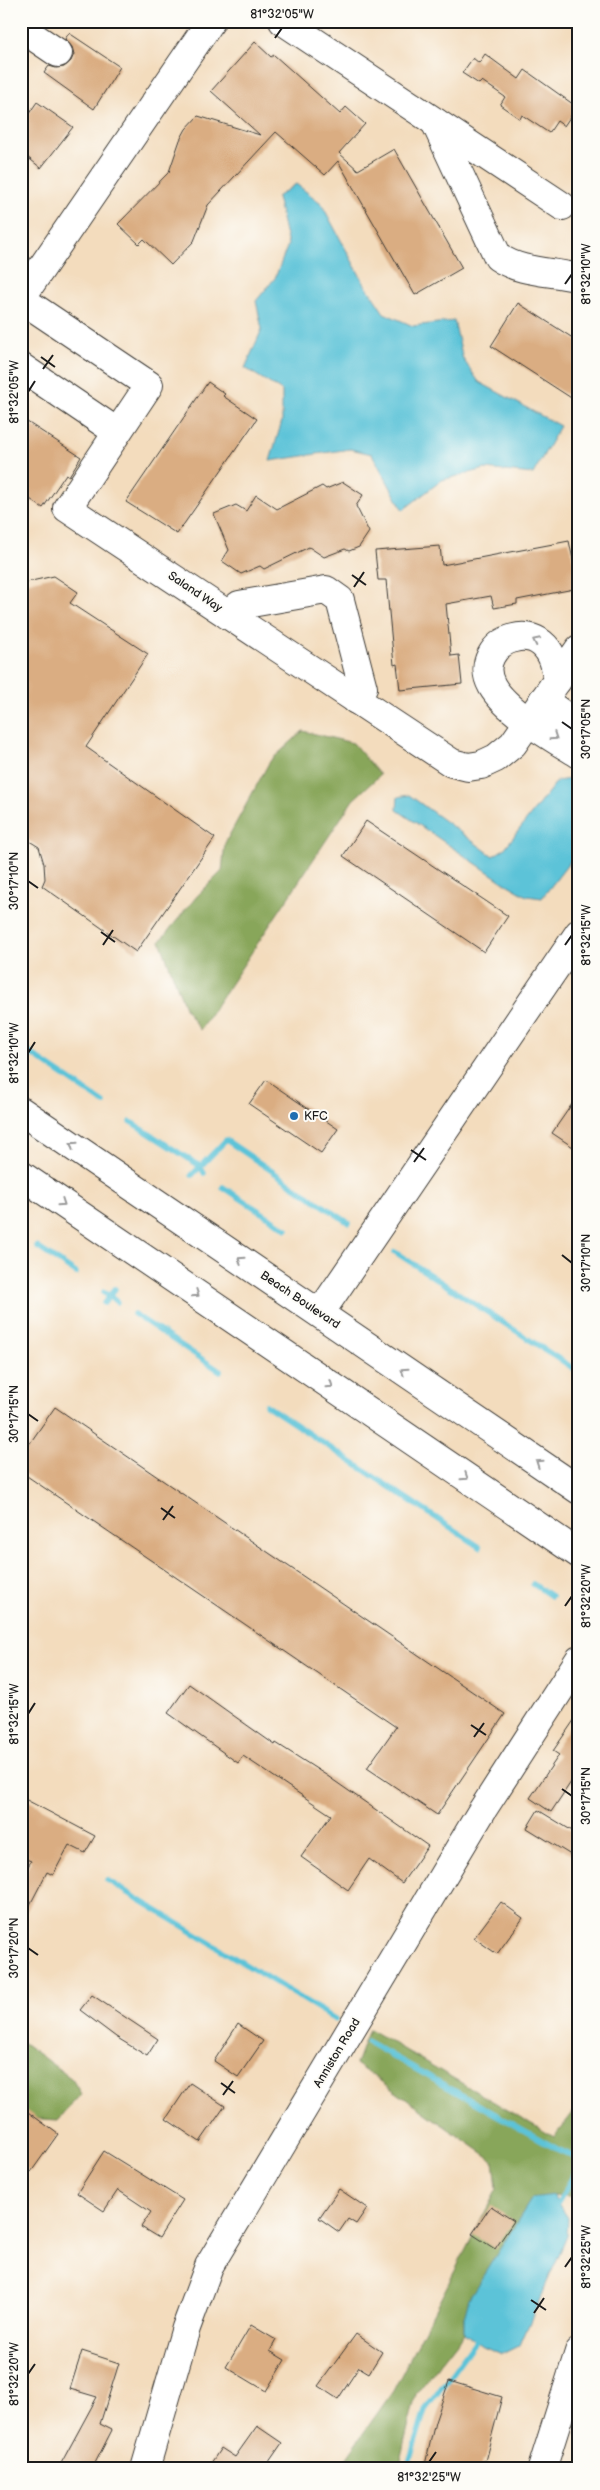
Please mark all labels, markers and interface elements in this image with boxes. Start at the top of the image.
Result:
text: 81°32'05"W [250,7,314,22]
text: 81°32'10"W [579,243,594,305]
text: 81°32'05"W [7,360,22,424]
street label: Saland Way [165,568,225,616]
one-way arrow [532,637,541,647]
text: 30°17'05"N [579,699,594,759]
one-way arrow [548,731,558,740]
text: 30°17'10"N [7,852,22,910]
text: 81°32'15"W [579,904,594,966]
text: 81°32'10"W [7,1022,22,1084]
place label: KFC [304,1109,328,1124]
marker: KFC [288,1110,300,1122]
one-way arrow [69,1142,78,1151]
one-way arrow [56,1197,65,1206]
text: 30°17'10"N [579,1234,594,1292]
one-way arrow [237,1257,247,1266]
street label: Beach Boulevard [257,1268,343,1332]
one-way arrow [190,1288,200,1297]
one-way arrow [401,1368,410,1377]
one-way arrow [325,1379,334,1388]
text: 30°17'15"N [7,1385,22,1443]
one-way arrow [535,1460,544,1469]
one-way arrow [459,1471,469,1480]
text: 81°32'20"W [579,1564,594,1628]
text: 81°32'15"W [7,1683,22,1745]
text: 30°17'15"N [579,1767,594,1825]
text: 30°17'20"N [7,1918,22,1978]
street label: Anniston Road [310,2015,364,2091]
text: 81°32'25"W [579,2225,594,2289]
text: 81°32'20"W [7,2342,22,2406]
text: 81°32'25"W [397,2470,461,2485]

